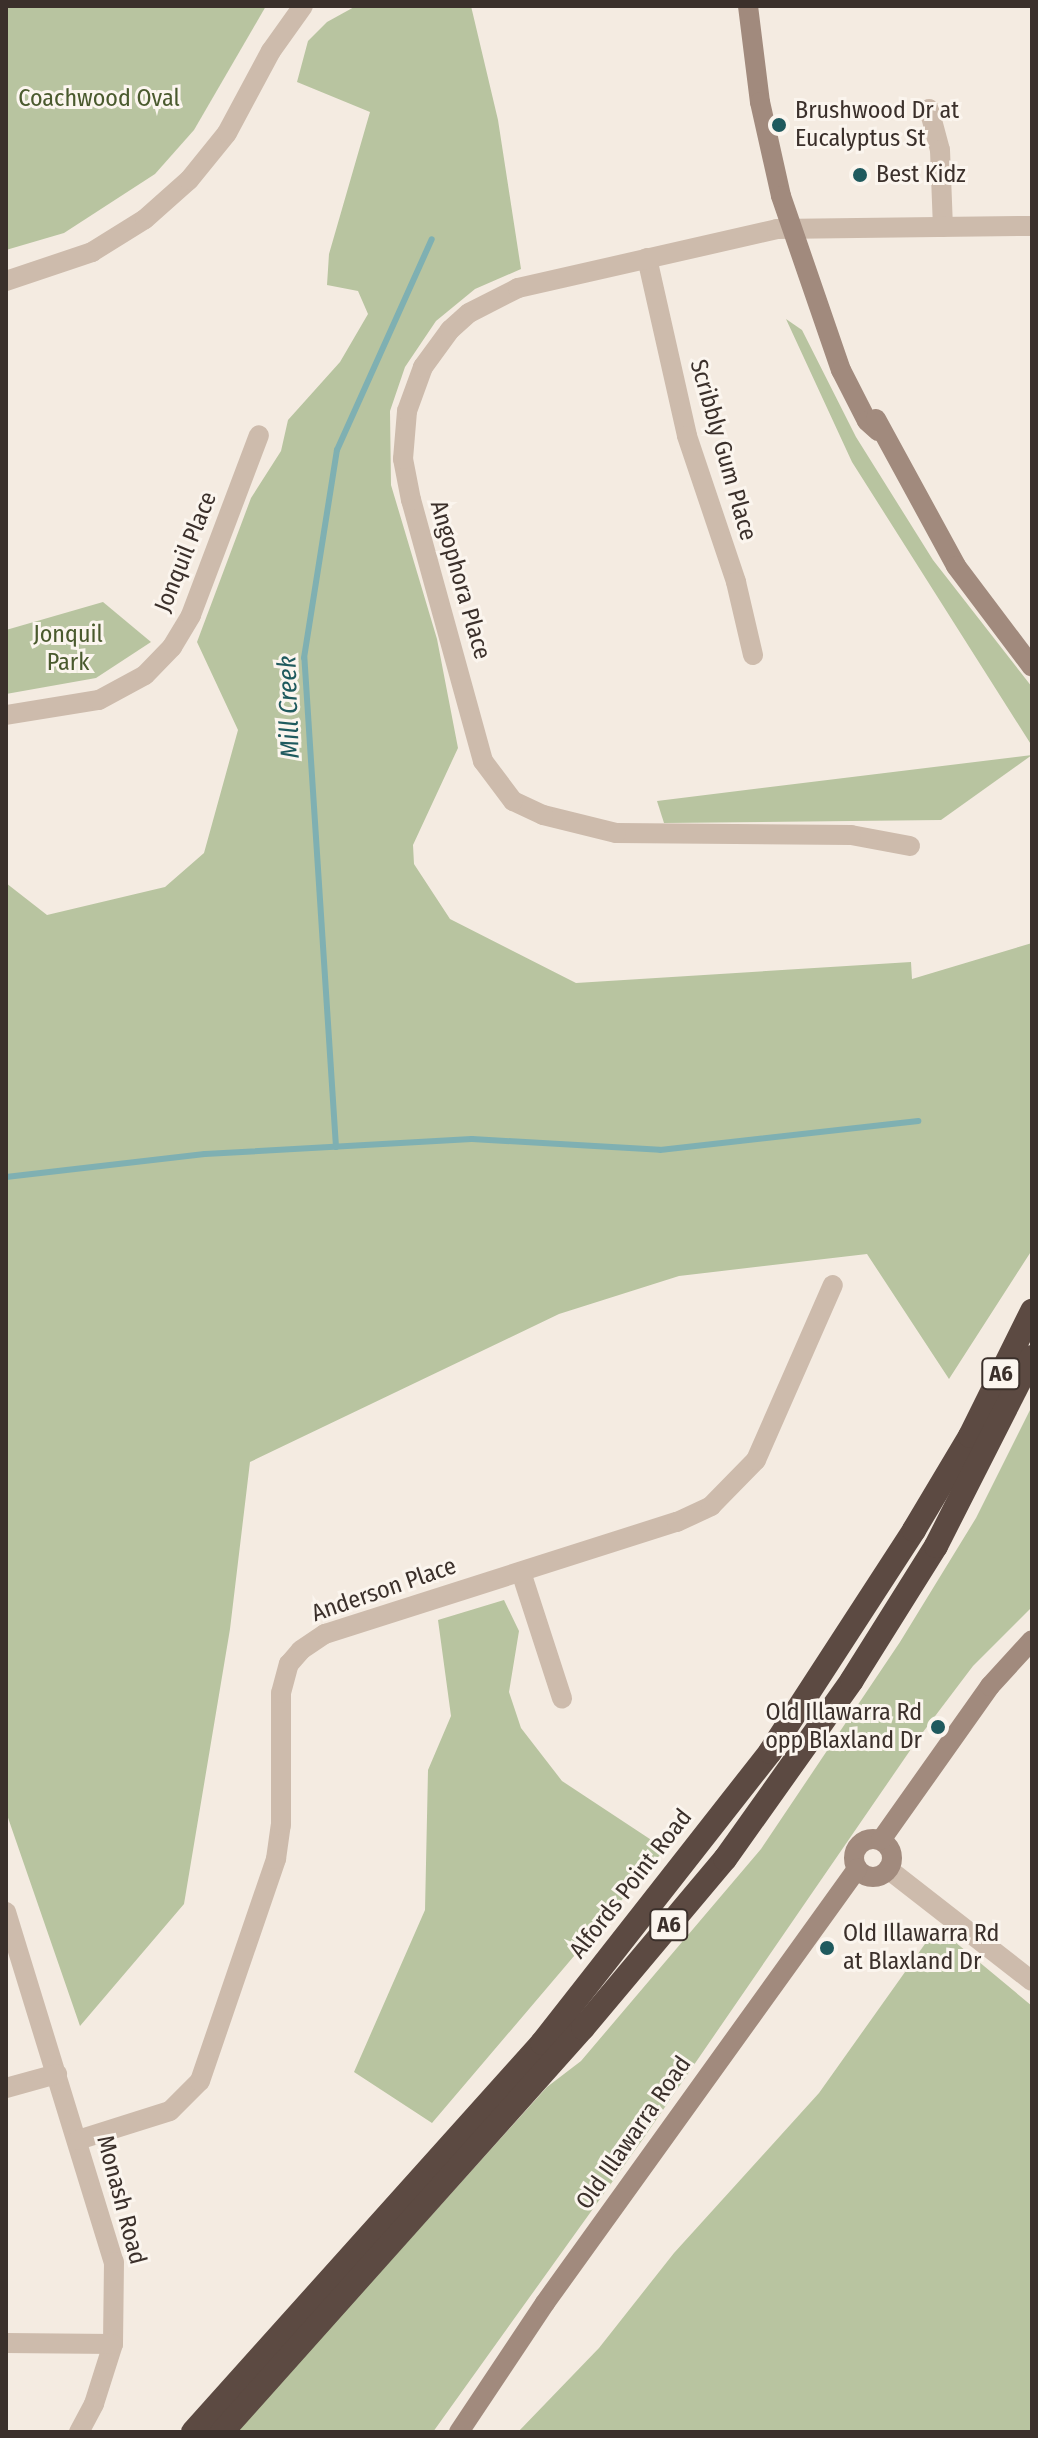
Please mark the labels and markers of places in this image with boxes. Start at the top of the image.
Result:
place label: Brushwood Dr at Eucalyptus St [795,97,959,153]
marker: Brushwood Dr at Eucalyptus St [770,116,788,134]
place label: Best Kidz [876,161,966,189]
marker: Best Kidz [851,166,869,184]
place label: Old Illawarra Rd opp Blaxland Dr [765,1699,922,1755]
marker: Old Illawarra Rd opp Blaxland Dr [929,1718,947,1736]
place label: Old Illawarra Rd at Blaxland Dr [843,1920,999,1976]
marker: Old Illawarra Rd at Blaxland Dr [818,1939,836,1957]

